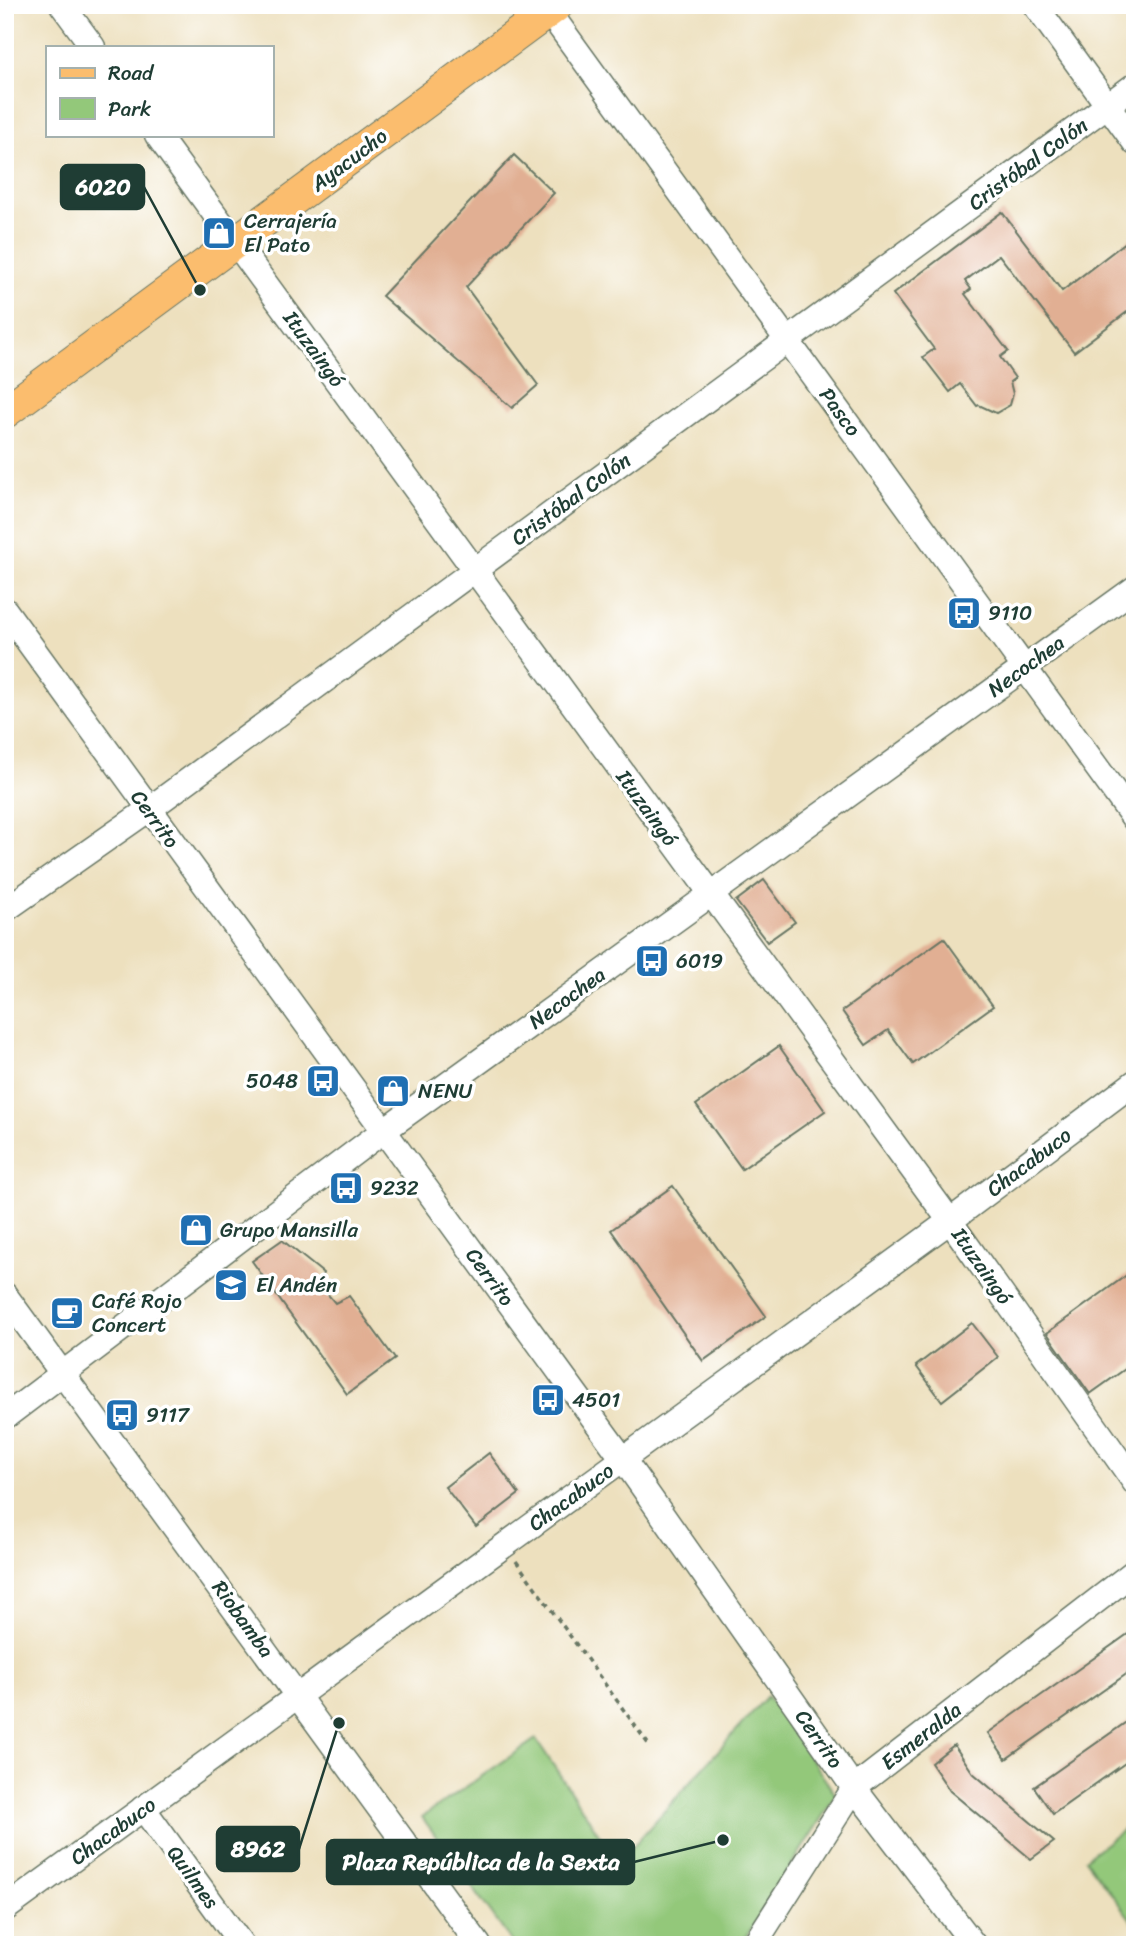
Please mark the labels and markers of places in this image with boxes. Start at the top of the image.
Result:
callout: 6020 [61,165,144,209]
place label: Cerrajería El Pato [244,202,337,264]
shop icon: Cerrajería El Pato [200,214,238,252]
bus stop icon: 9110 [945,594,983,632]
place label: 9110 [988,594,1032,632]
bus stop icon: 6019 [633,942,671,980]
place label: 6019 [676,942,723,980]
place label: 5048 [246,1062,298,1100]
bus stop icon: 5048 [304,1062,342,1100]
shop icon: NENU [374,1072,412,1110]
place label: NENU [418,1072,473,1110]
bus stop icon: 9232 [327,1169,365,1207]
place label: 9232 [370,1169,419,1207]
shop icon: Grupo Mansilla [177,1211,215,1249]
place label: Grupo Mansilla [220,1211,358,1249]
school or university icon: El Andén [212,1266,250,1304]
place label: El Andén [256,1266,337,1304]
place label: Café Rojo Concert [92,1282,182,1344]
cafe icon: Café Rojo Concert [48,1294,86,1332]
bus stop icon: 4501 [529,1381,567,1419]
place label: 4501 [572,1381,620,1419]
bus stop icon: 9117 [103,1396,141,1434]
place label: 9117 [146,1396,191,1434]
callout: 8962 [217,1827,299,1871]
callout: Plaza República de la Sexta [327,1840,634,1884]

